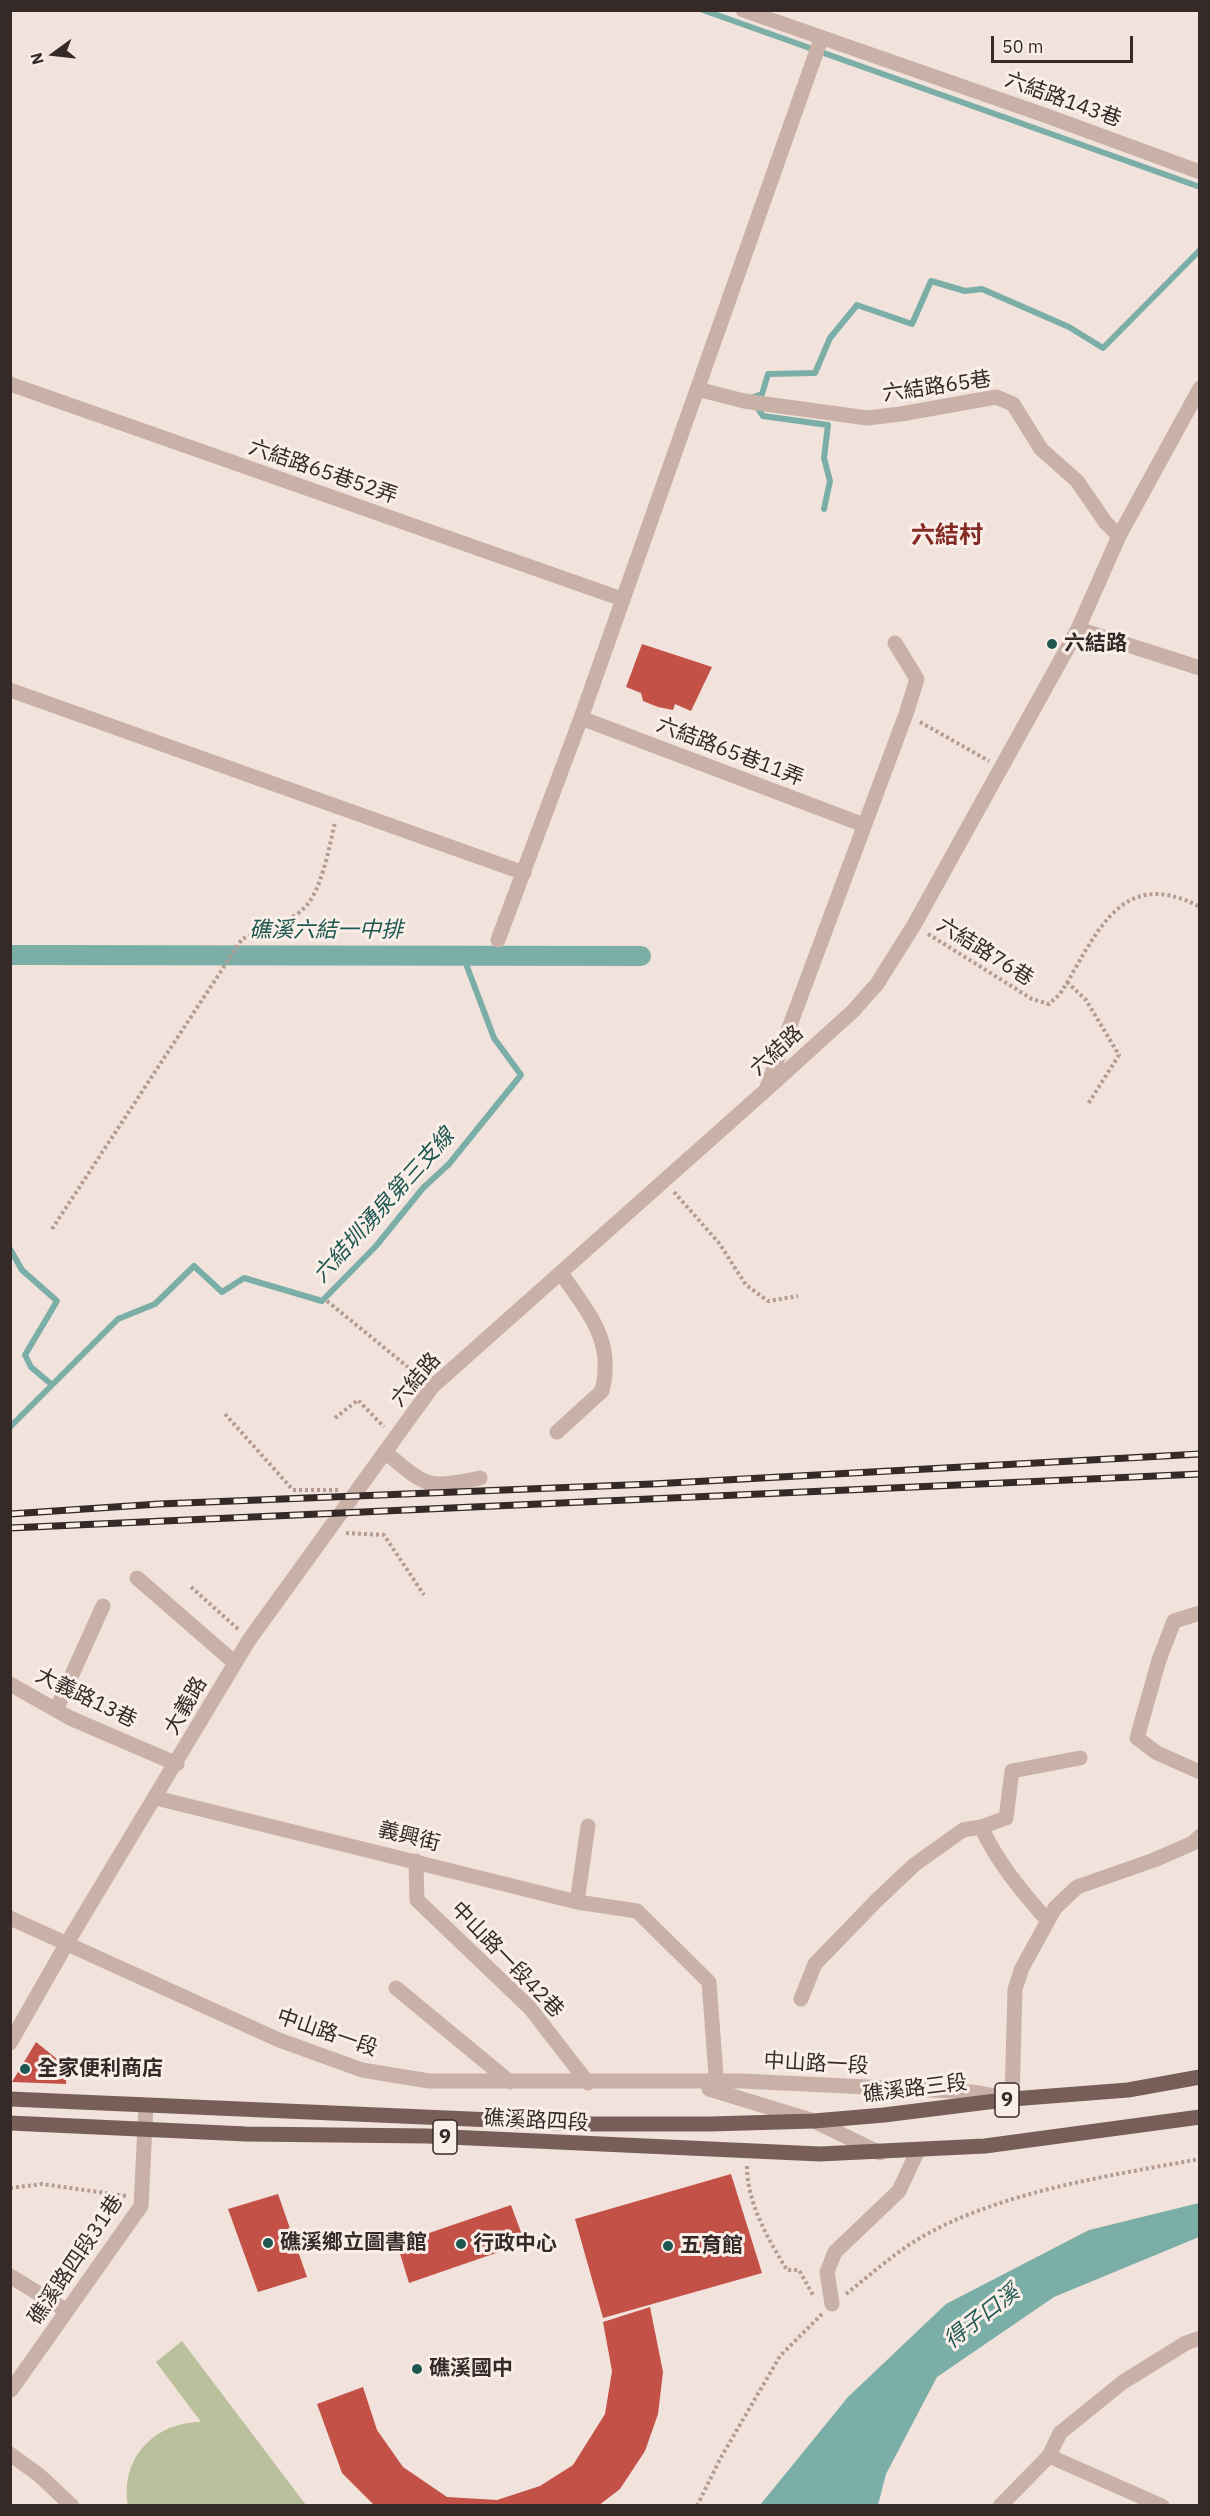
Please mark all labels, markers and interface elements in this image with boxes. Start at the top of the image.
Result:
north arrow [24,24,84,84]
scale bar [994,24,1136,62]
text: 50 m [1002,35,1044,58]
text: N [25,50,48,67]
street label: 六結路143巷 [1001,67,1125,133]
street label: 六結路65巷 [881,367,993,407]
street label: 六結路65巷52弄 [245,435,401,509]
district label: 六結村 [911,522,983,550]
place label: 六結路 [1064,631,1127,657]
marker: 六結路 [1045,637,1059,651]
street label: 六結路65巷11弄 [653,712,807,792]
street label: 六結路76巷 [932,912,1038,992]
water label: 礁溪六結一中排 [249,918,403,944]
street label: 六結路 [745,1021,809,1081]
water label: 六結圳湧泉第三支線 [308,1124,460,1288]
street label: 六結路 [386,1348,446,1412]
street label: 大義路13巷 [31,1663,141,1733]
street label: 大義路 [159,1672,213,1740]
street label: 義興街 [375,1817,443,1857]
street label: 中山路一段42巷 [445,1897,569,2023]
street label: 中山路一段 [273,2004,381,2062]
street label: 中山路一段 [763,2049,869,2079]
place label: 全家便利商店 [37,2056,163,2082]
marker: 全家便利商店 [18,2062,32,2076]
street label: 礁溪路三段 [861,2070,969,2108]
road number: 9 [995,2083,1019,2117]
street label: 礁溪路四段 [483,2106,589,2136]
road number: 9 [433,2120,457,2154]
street label: 礁溪路四段31巷 [23,2190,129,2330]
place label: 礁溪鄉立圖書館 [280,2230,427,2256]
place label: 行政中心 [473,2231,557,2257]
place label: 五育館 [680,2233,743,2259]
marker: 礁溪鄉立圖書館 [261,2236,275,2250]
marker: 行政中心 [454,2237,468,2251]
marker: 五育館 [661,2239,675,2253]
water label: 得子口溪 [939,2280,1025,2354]
place label: 礁溪國中 [429,2356,513,2382]
marker: 礁溪國中 [410,2362,424,2376]

